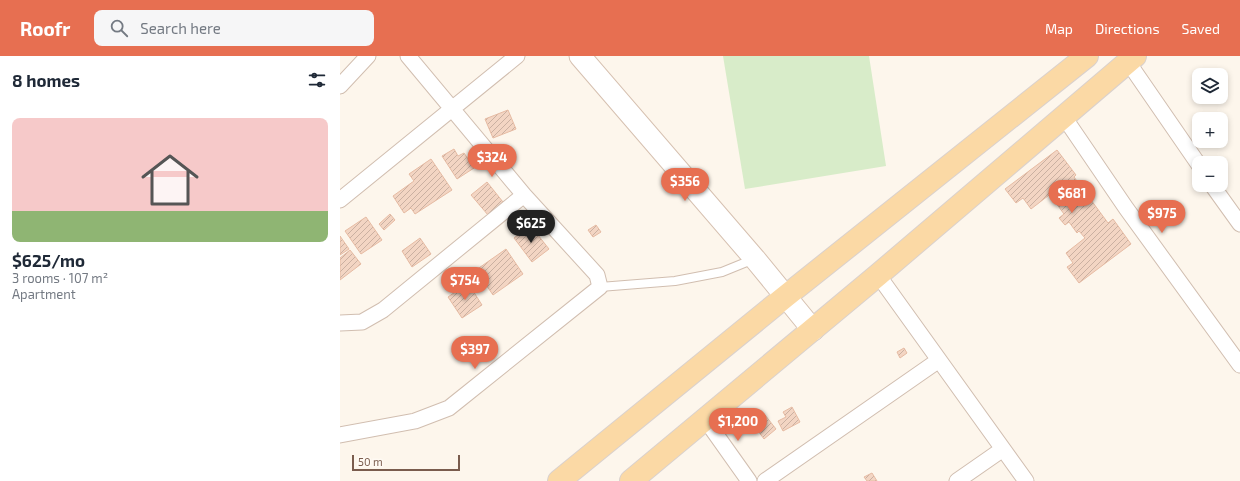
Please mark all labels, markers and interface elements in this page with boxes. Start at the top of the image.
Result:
search box [94,10,374,46]
text: Roofr [20,17,70,40]
icon: search [108,17,130,39]
text: Search here [140,19,221,37]
text: Map [1045,20,1073,37]
text: Directions [1095,20,1160,37]
text: Saved [1182,20,1220,37]
map controls [1192,68,1228,192]
button: layers [1192,68,1228,104]
icon: filters [306,69,328,91]
text: 8 homes [12,70,80,90]
button: + [1192,112,1228,148]
icon: home [134,144,206,216]
pin: $324 [468,144,516,178]
text: $324 [477,149,507,165]
button: − [1192,156,1228,192]
pin: $356 [661,168,709,202]
text: $356 [670,173,700,189]
pin: $681 [1048,180,1096,214]
text: $681 [1058,185,1086,201]
pin: $975 [1138,200,1186,234]
text: $975 [1147,205,1177,221]
pin: $625 [507,210,555,244]
text: $625 [516,215,546,231]
text: $625/mo [12,250,85,270]
pin: $754 [441,267,489,301]
text: 3 rooms · 107 m² [12,270,108,286]
text: $754 [450,272,480,288]
text: Apartment [12,286,76,302]
pin: $397 [451,336,499,370]
text: $397 [460,341,490,357]
pin: $1,200 [705,408,771,442]
text: $1,200 [718,413,758,429]
scale bar [352,453,460,472]
text: 50 m [358,455,383,468]

